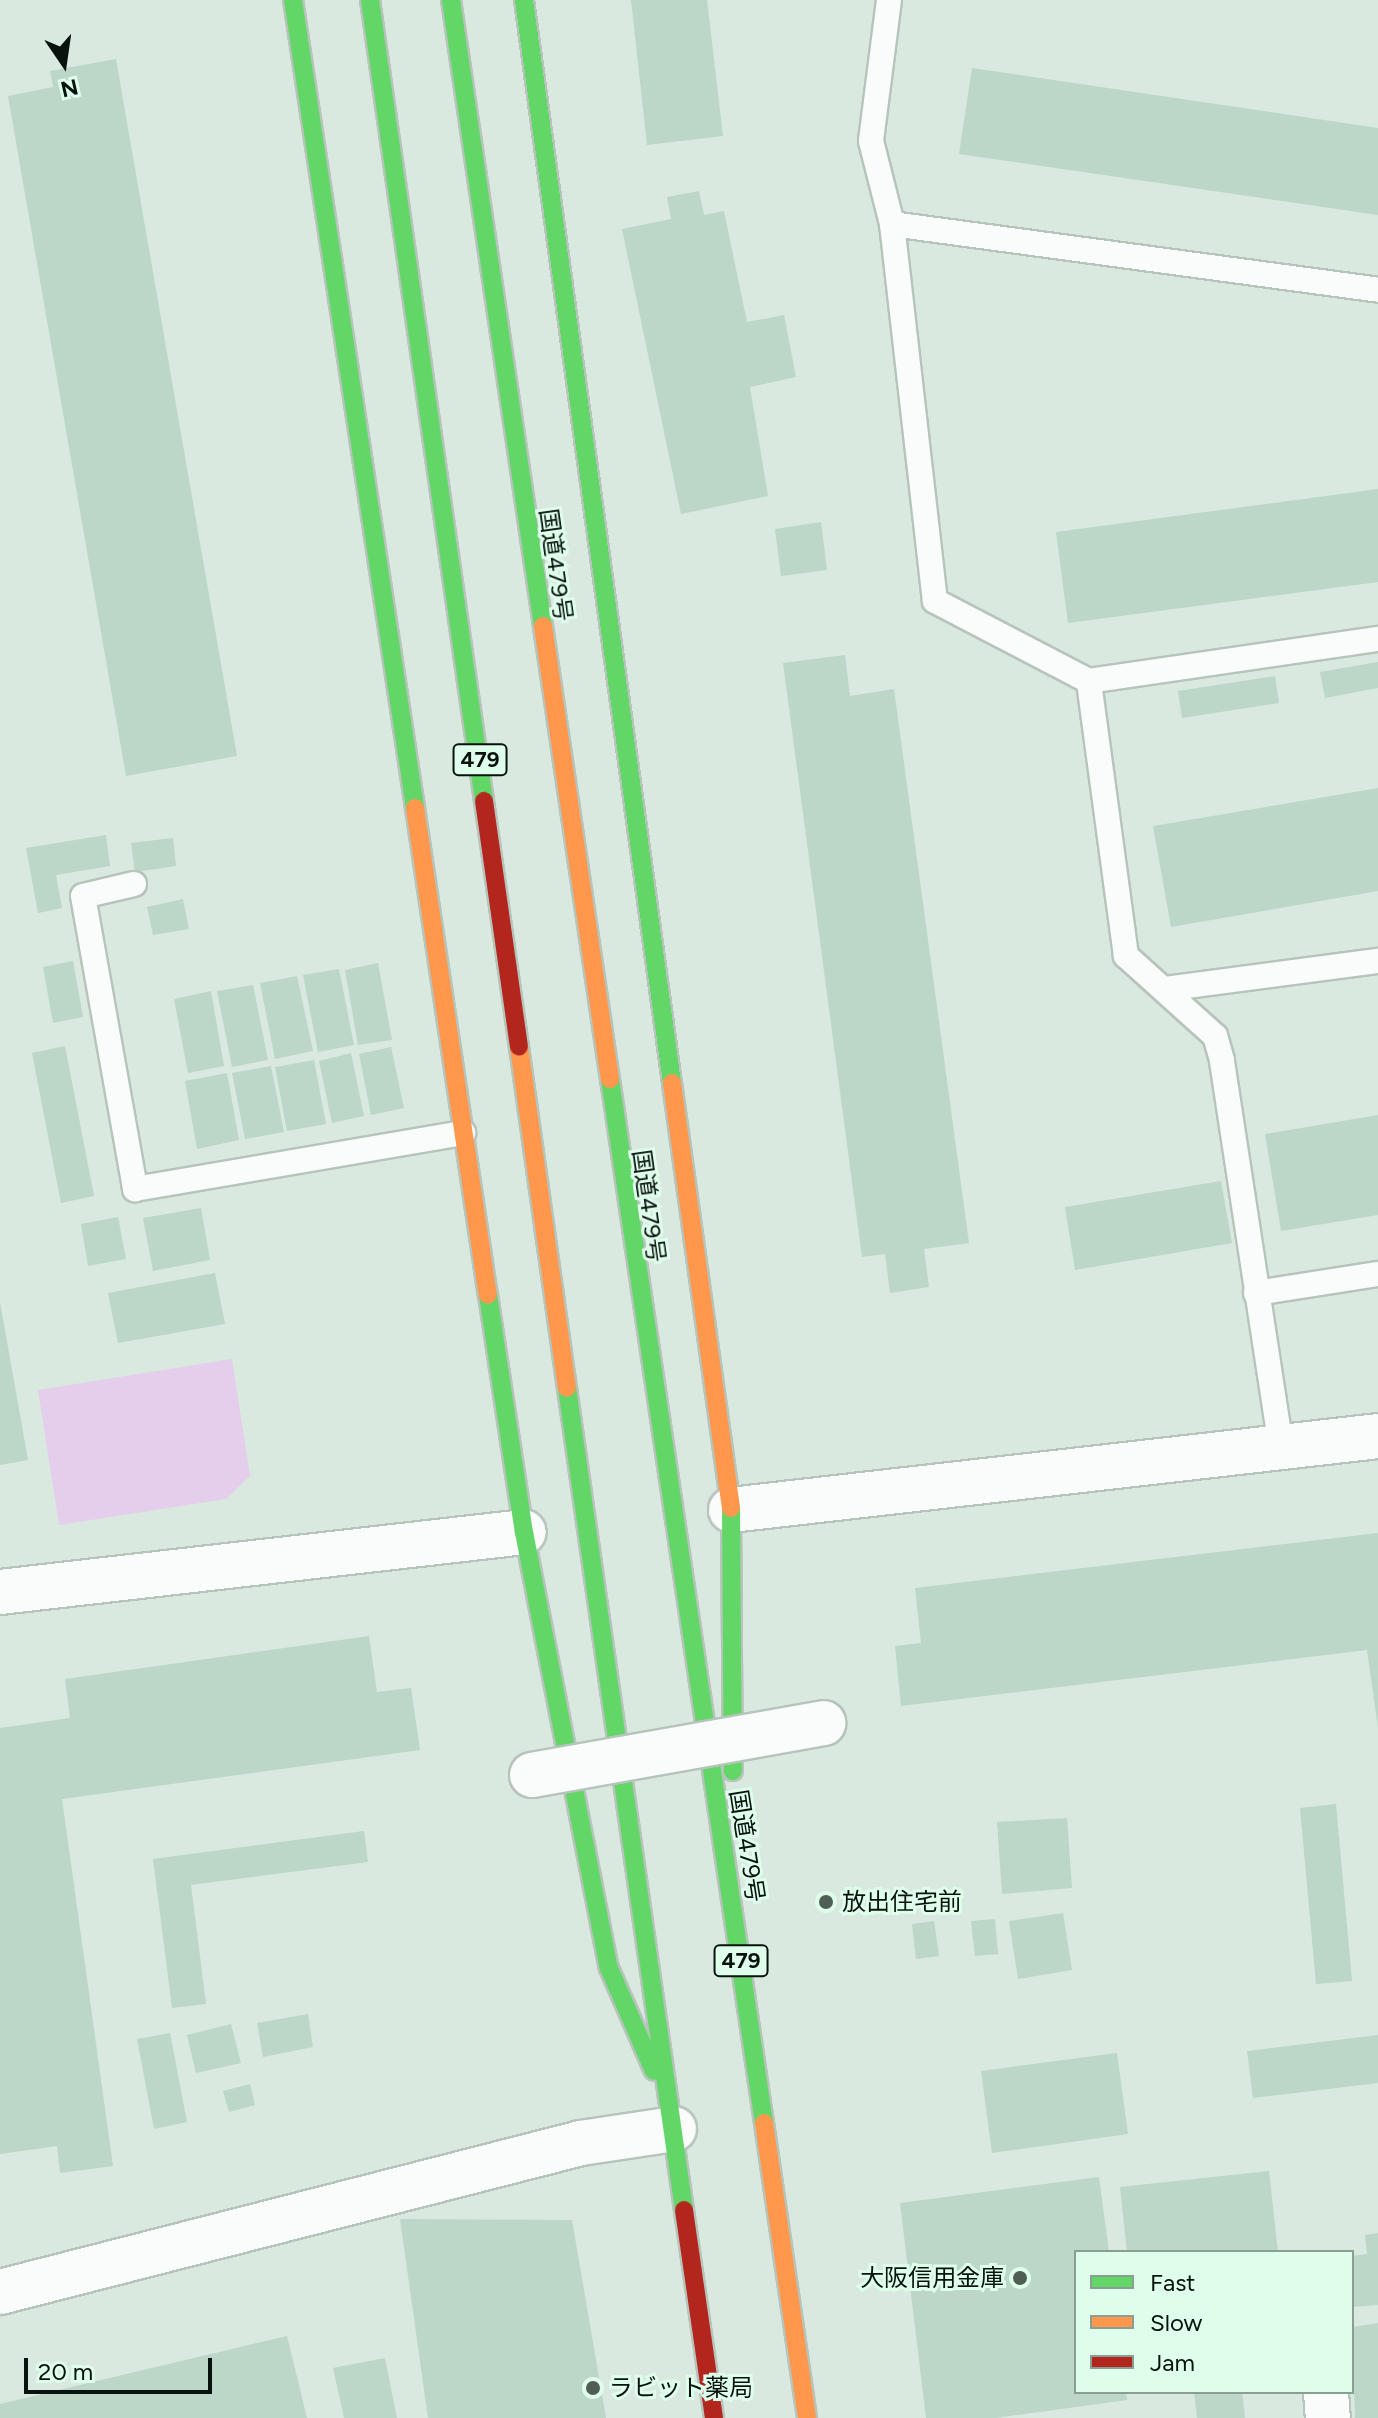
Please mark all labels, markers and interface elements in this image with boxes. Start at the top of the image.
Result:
north arrow [24,24,104,104]
text: N [58,73,81,103]
street label: 国道479号 [534,507,578,623]
road number: 479 [452,742,508,778]
street label: 国道479号 [627,1148,671,1264]
street label: 国道479号 [724,1788,770,1904]
place label: 放出住宅前 [842,1888,962,1916]
marker: 放出住宅前 [817,1893,835,1911]
road number: 479 [713,1943,769,1979]
legend [1074,2250,1354,2394]
place label: 大阪信用金庫 [860,2264,1004,2292]
text: Fast [1150,2268,1195,2297]
marker: 大阪信用金庫 [1011,2269,1029,2287]
text: Slow [1150,2308,1202,2337]
scale bar [28,2342,216,2392]
text: Jam [1150,2348,1195,2377]
text: 20 m [38,2357,93,2386]
place label: ラビット薬局 [609,2374,753,2402]
marker: ラビット薬局 [584,2379,602,2397]

